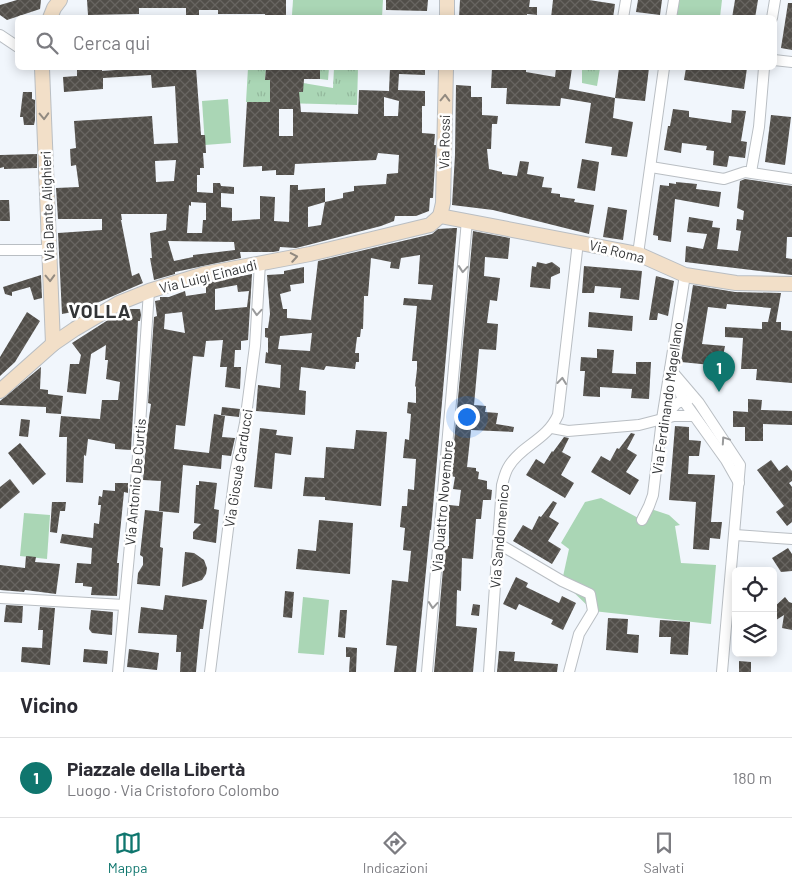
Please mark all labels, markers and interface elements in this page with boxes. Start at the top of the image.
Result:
search box [15,15,777,70]
icon: search [33,29,61,57]
text: Cerca qui [73,31,150,54]
one-way arrow [439,93,450,101]
one-way arrow [38,112,49,120]
street label: Via Rossi [435,114,453,170]
street label: Via Dante Alighieri [37,151,57,261]
street label: Via Roma [587,236,647,266]
one-way arrow [289,253,298,263]
street label: Via Luigi Einaudi [157,256,259,296]
one-way arrow [458,265,469,273]
one-way arrow [45,275,56,283]
district label: VOLLA [69,299,131,322]
one-way arrow [252,308,263,316]
street label: Via Ferdinando Magellano [648,321,686,475]
pin: 1 [703,351,735,392]
one-way arrow [556,376,567,384]
your location [454,404,480,430]
street label: Via Giosuè Carducci [220,407,256,529]
street label: Via Antonio De Curtis [121,417,149,546]
one-way arrow [721,436,731,445]
street label: Via Quattro Novembre [428,439,456,573]
street label: Via Sandomenico [486,483,512,589]
map controls [732,567,777,657]
button: locate [732,567,777,612]
one-way arrow [428,601,439,609]
button: layers [732,612,777,657]
text: Vicino [20,692,78,717]
text: Piazzale della Libertà [67,757,245,780]
text: 1 [33,768,39,787]
text: 180 m [733,768,772,787]
text: Luogo · Via Cristoforo Colombo [67,780,280,799]
tab: Mappa [108,829,147,876]
tab: Indicazioni [363,829,428,876]
tab: Salvati [644,829,684,876]

